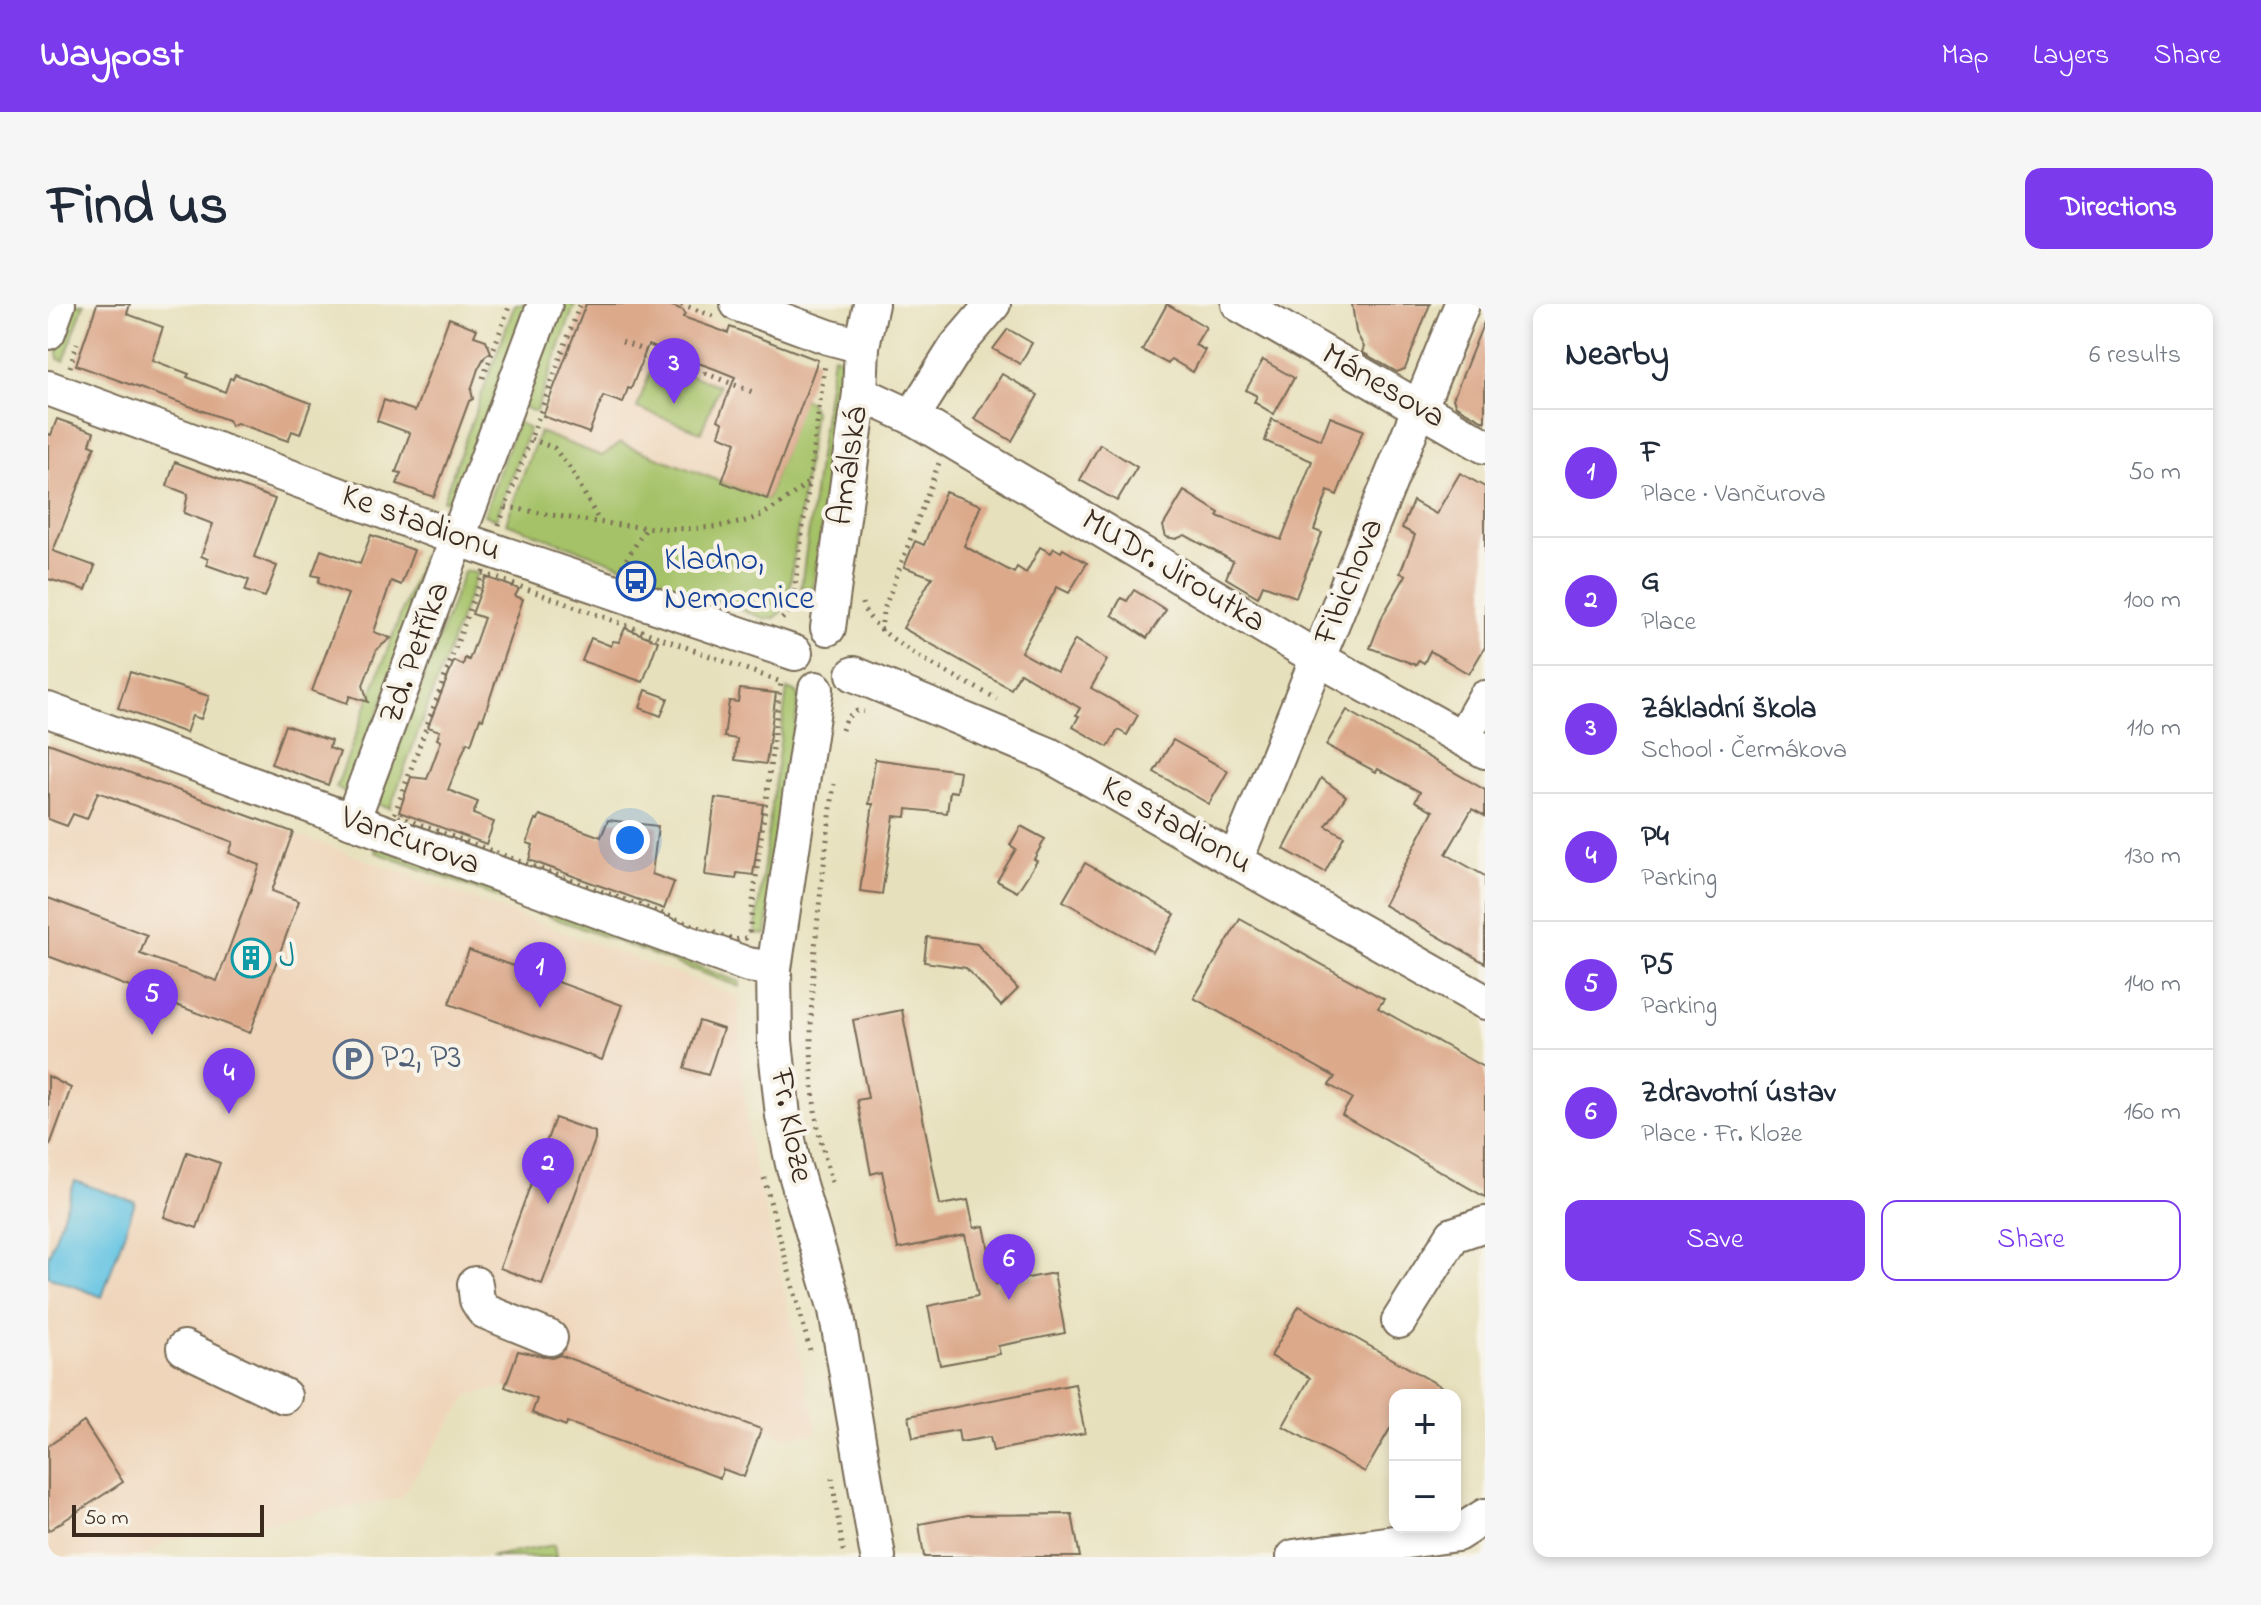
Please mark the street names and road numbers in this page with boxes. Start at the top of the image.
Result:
street label: Mánesova [1311,331,1455,443]
street label: Amálská [817,403,883,529]
street label: Ke stadionu [334,472,508,576]
street label: MUDr. Jiroutka [1071,497,1275,647]
street label: Fibichova [1302,511,1398,654]
street label: Zd. Petříka [367,575,465,731]
street label: Ke stadionu [1091,764,1261,888]
street label: Vančurova [332,793,487,890]
street label: Fr. Kloze [754,1064,826,1188]

